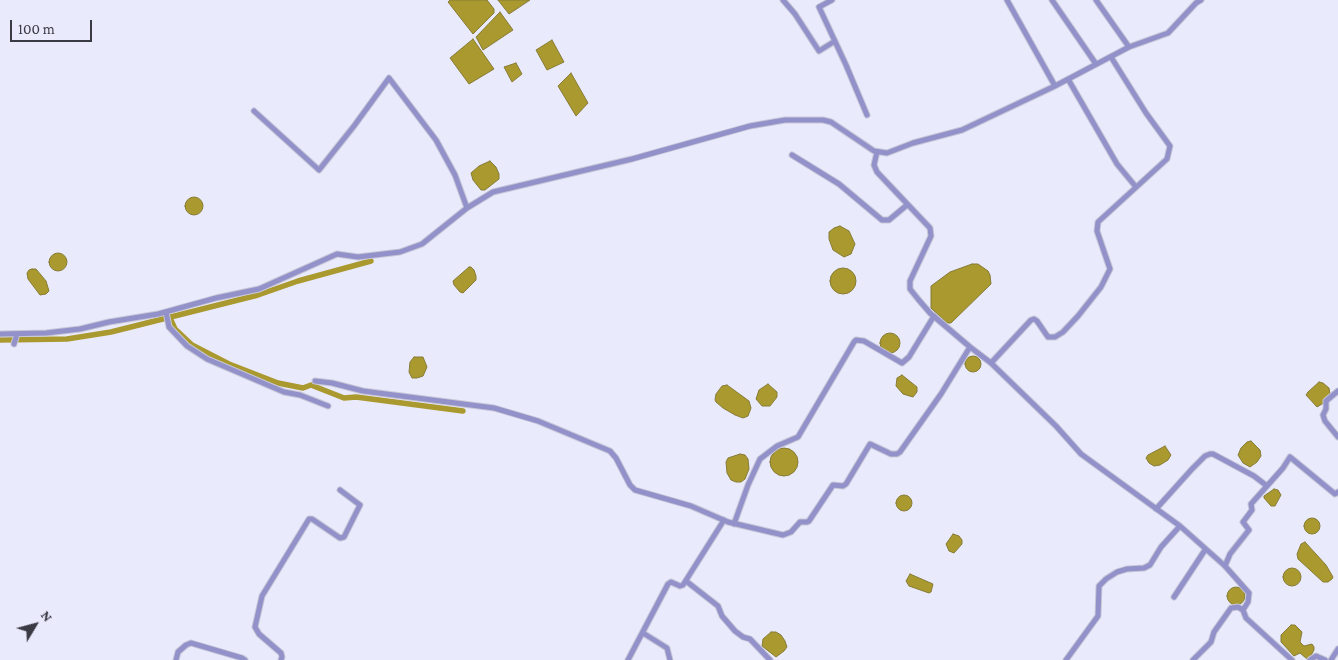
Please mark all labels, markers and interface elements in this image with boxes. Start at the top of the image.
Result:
scale bar [12,10,95,42]
text: 100 m [18,21,55,37]
north arrow [10,600,60,650]
text: N [38,607,56,625]

